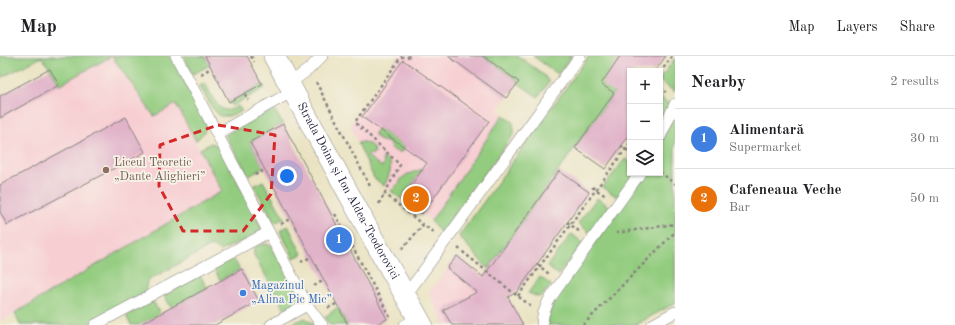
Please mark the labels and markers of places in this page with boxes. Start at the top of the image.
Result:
place label: Liceul Teoretic „Dante Alighieri” [114,157,206,183]
marker: Liceul Teoretic „Dante Alighieri” [101,165,111,175]
pin: 2 [403,184,429,214]
pin: 1 [326,225,352,255]
place label: Magazinul „Alina Pic Mic” [251,280,332,306]
marker: Magazinul „Alina Pic Mic” [238,288,248,298]

